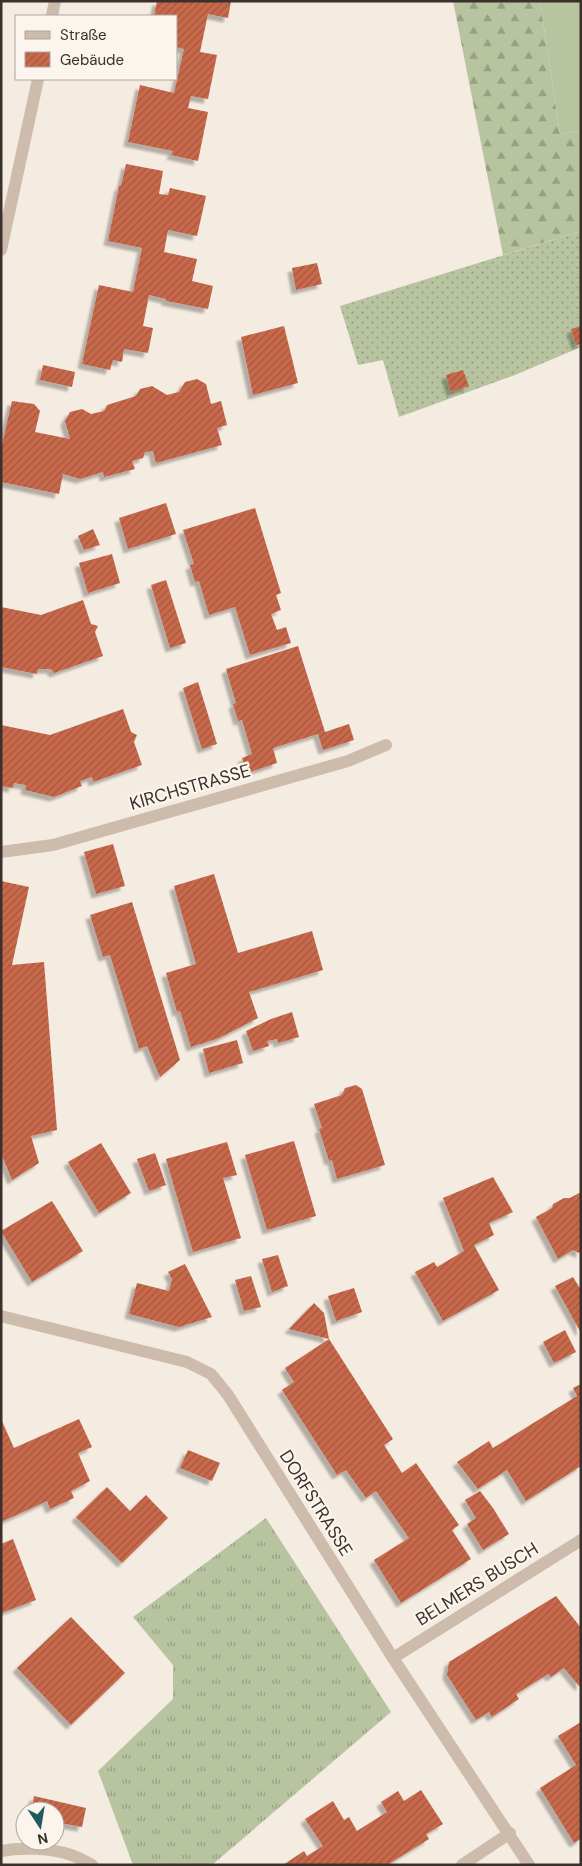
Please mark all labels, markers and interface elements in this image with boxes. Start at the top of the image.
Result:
legend [15,15,178,80]
text: Straße [60,25,107,45]
text: Gebäude [60,50,124,70]
street label: KIRCHSTRASSE [127,758,253,816]
street label: DORFSTRASSE [274,1446,358,1560]
street label: BELMERS BUSCH [411,1537,543,1631]
north arrow [15,1801,65,1851]
text: N [36,1829,50,1849]

